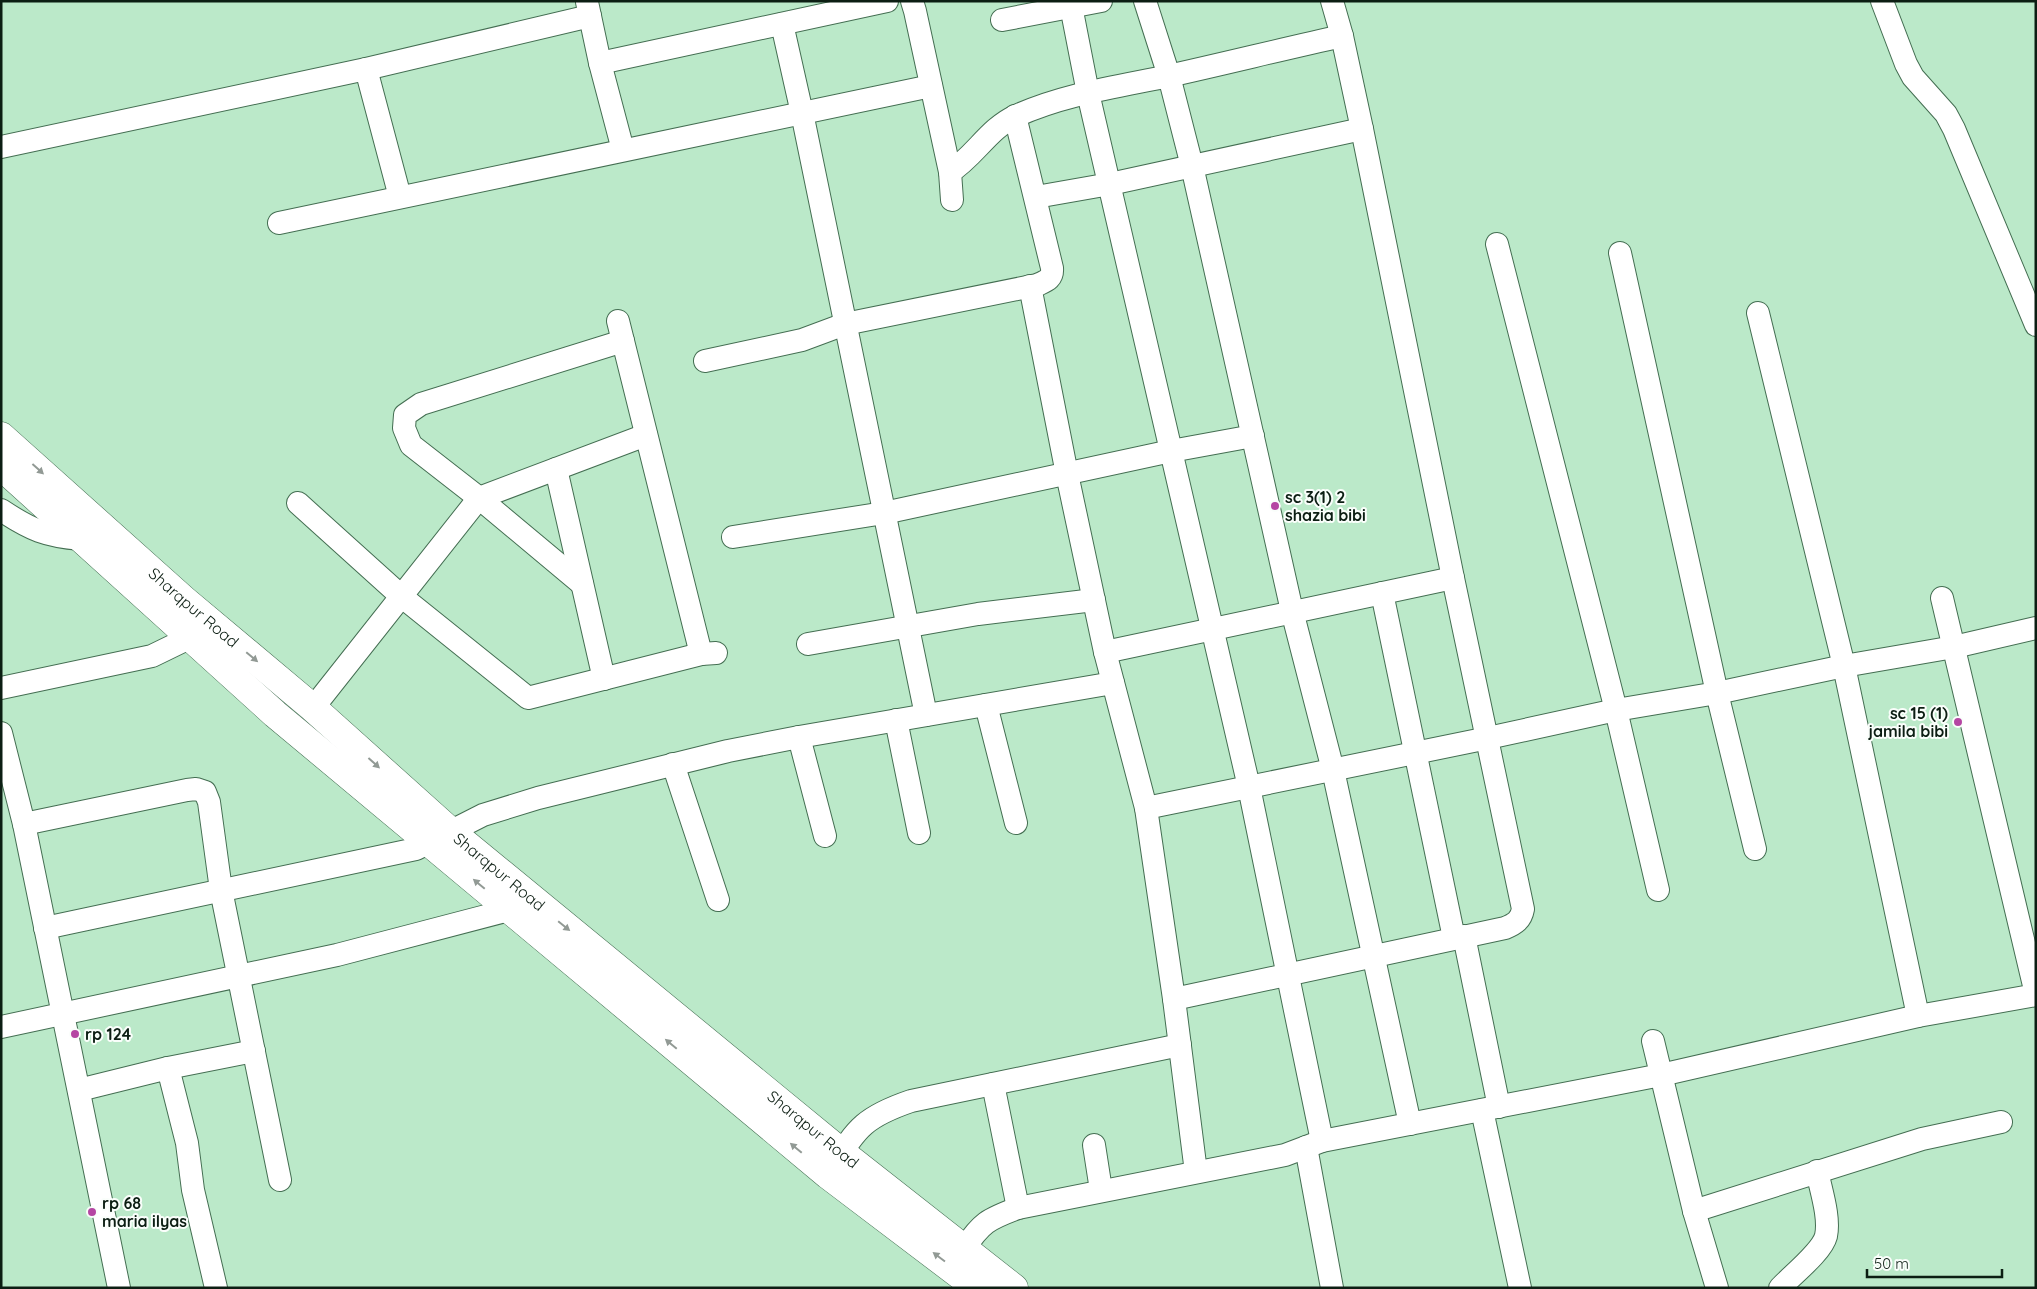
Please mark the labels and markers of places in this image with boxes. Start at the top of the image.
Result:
place label: sc 3(1) 2 shazia bibi [1285,487,1366,525]
marker: sc 3(1) 2 shazia bibi [1269,500,1281,512]
place label: sc 15 (1) jamila bibi [1868,703,1948,741]
marker: sc 15 (1) jamila bibi [1952,716,1964,728]
place label: rp 124 [85,1024,132,1044]
marker: rp 124 [69,1028,81,1040]
place label: rp 68 maria ilyas [102,1193,187,1231]
marker: rp 68 maria ilyas [86,1206,98,1218]

